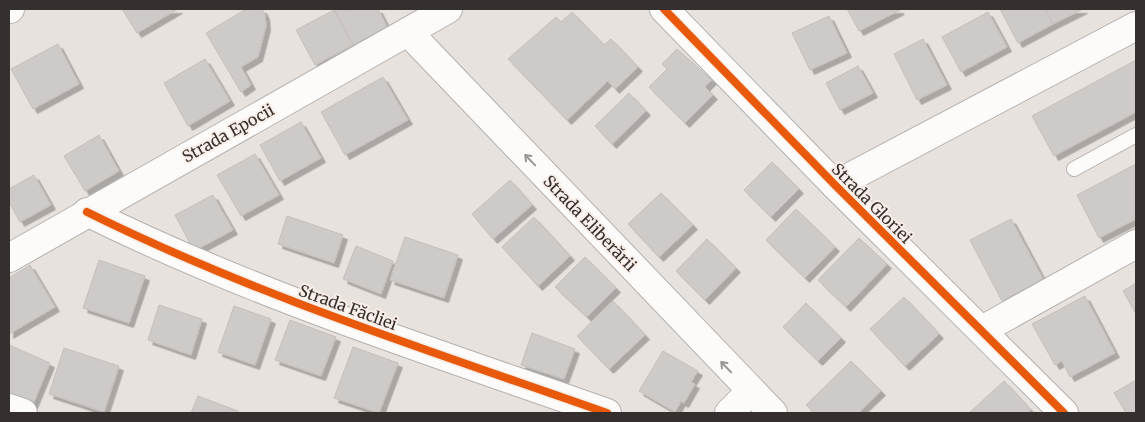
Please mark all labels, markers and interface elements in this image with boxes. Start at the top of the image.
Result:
street label: Strada Epocii [179,100,277,166]
one-way arrow [524,154,536,167]
street label: Strada Gloriei [828,159,916,247]
street label: Strada Eliberării [539,171,641,275]
street label: Strada Făcliei [296,280,400,334]
one-way arrow [720,360,732,373]

